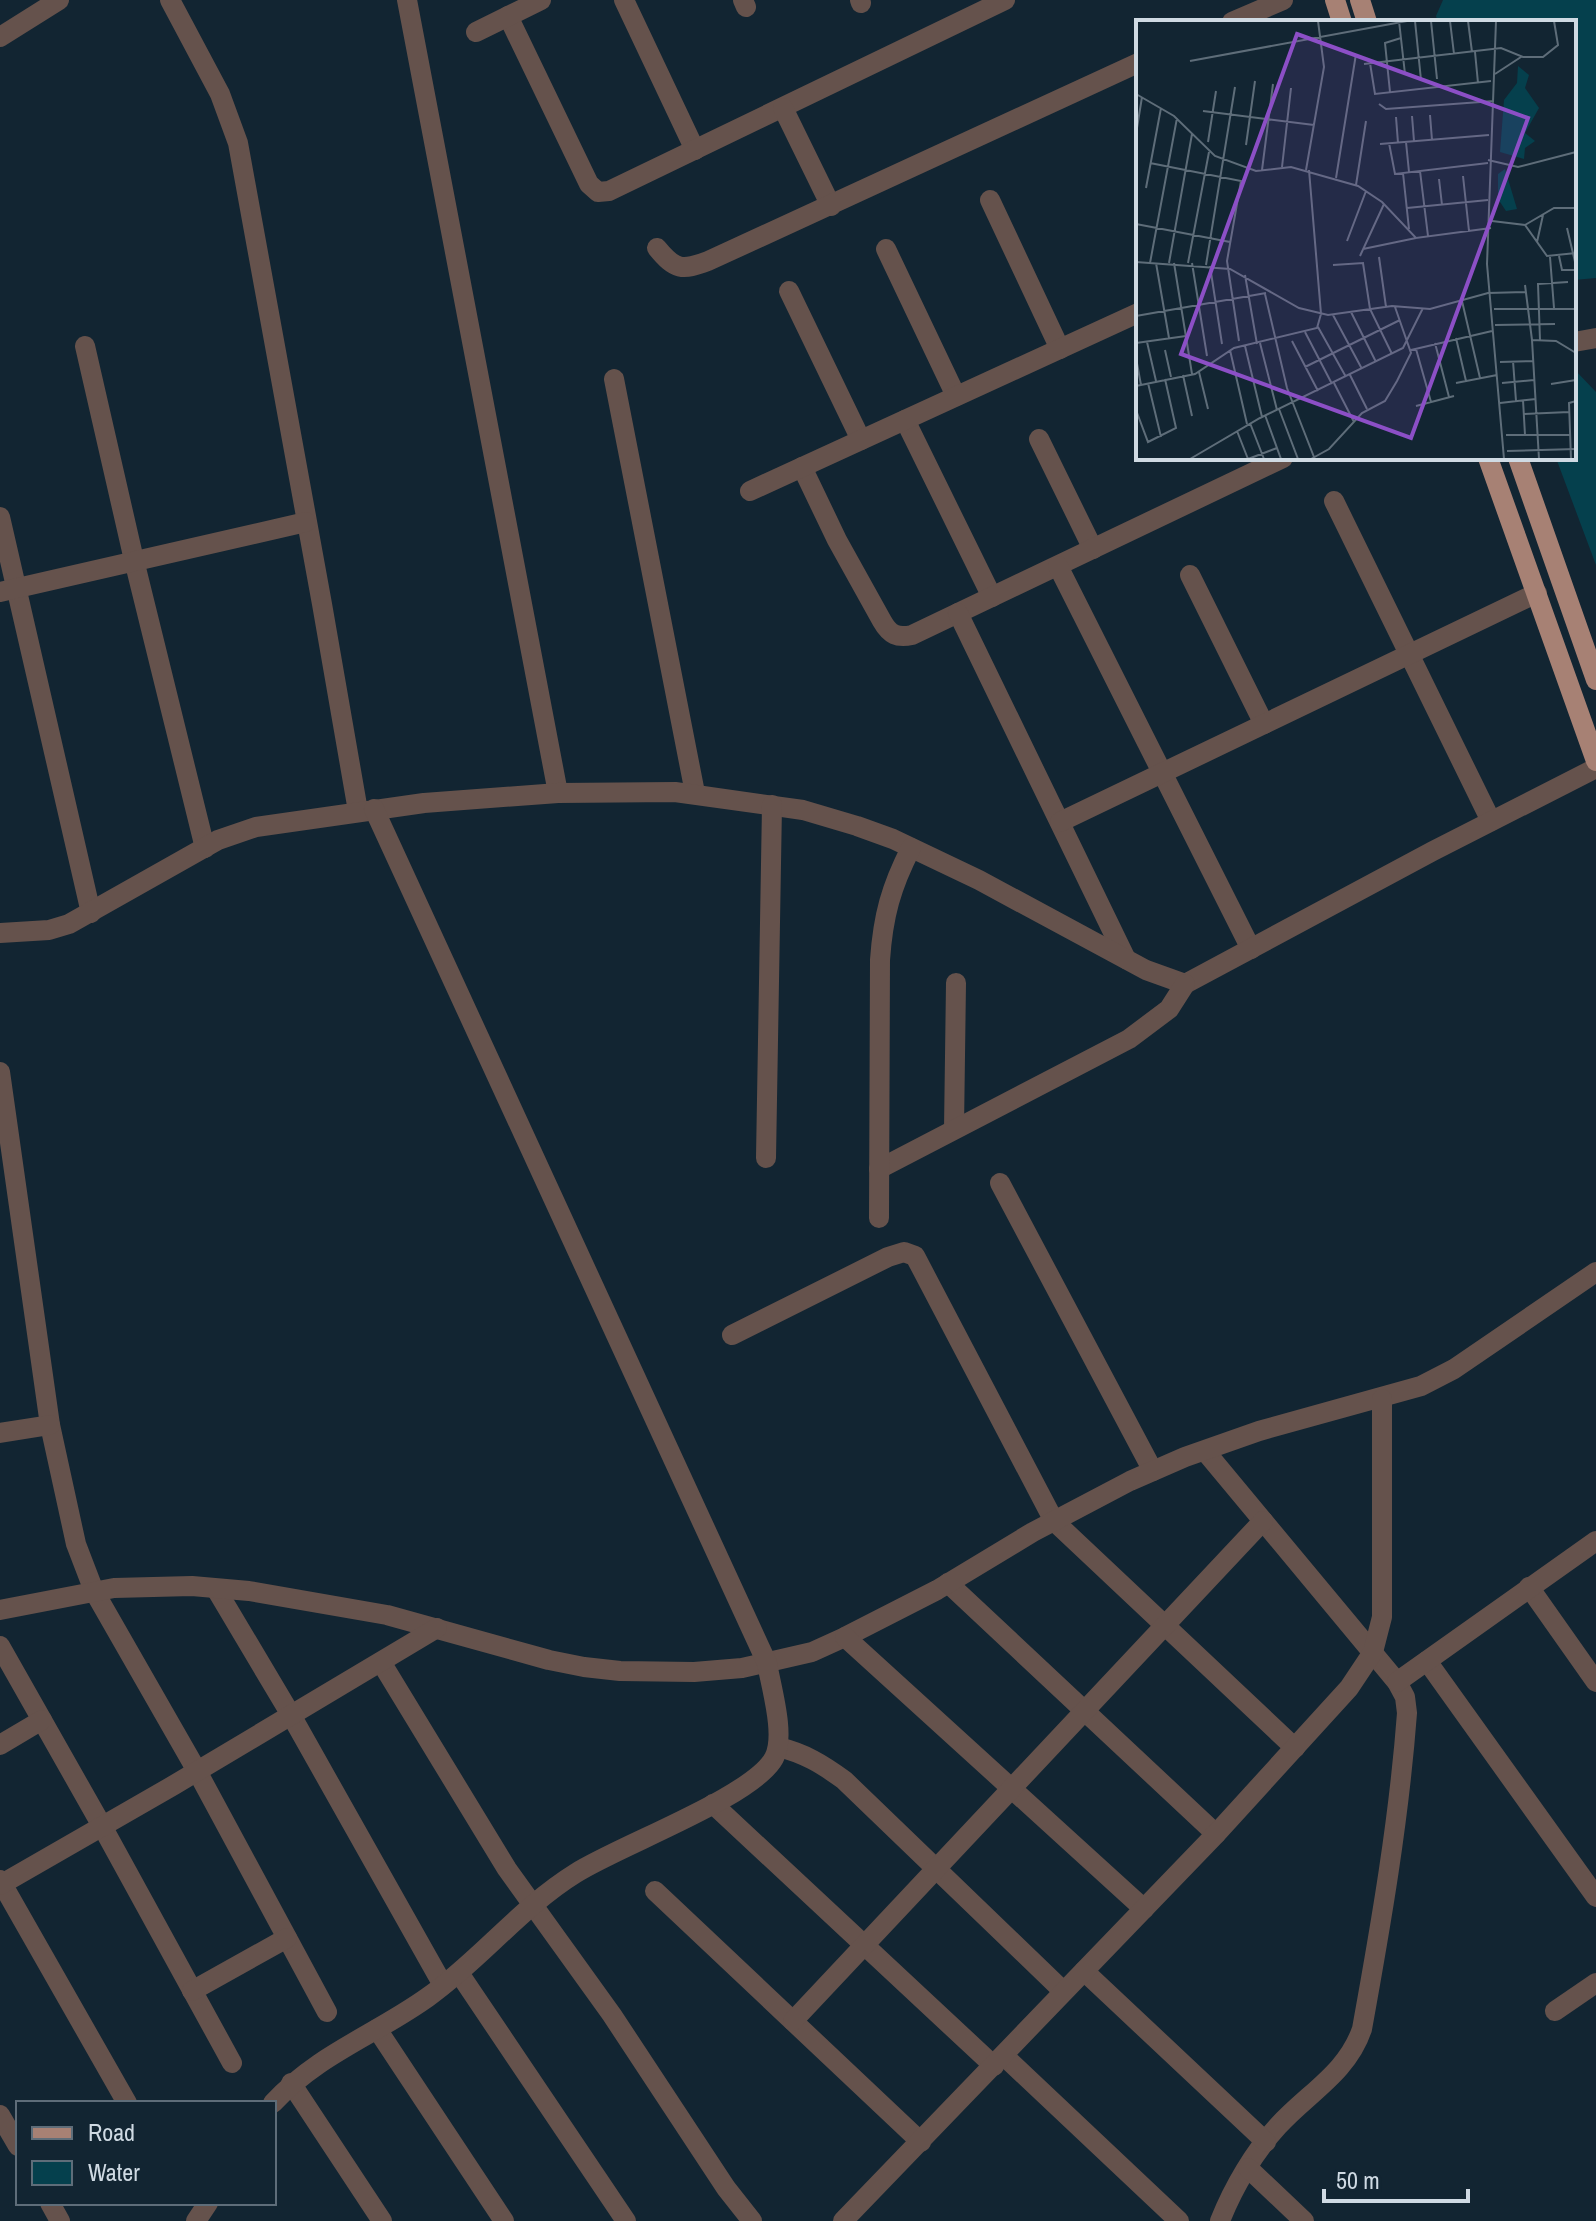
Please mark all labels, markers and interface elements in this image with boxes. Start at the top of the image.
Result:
inset map [1136,20,1576,460]
legend [16,2101,276,2205]
text: Road [88,2116,135,2148]
scale bar [1324,2153,1468,2203]
text: Water [88,2156,140,2188]
text: 50 m [1336,2164,1380,2196]

